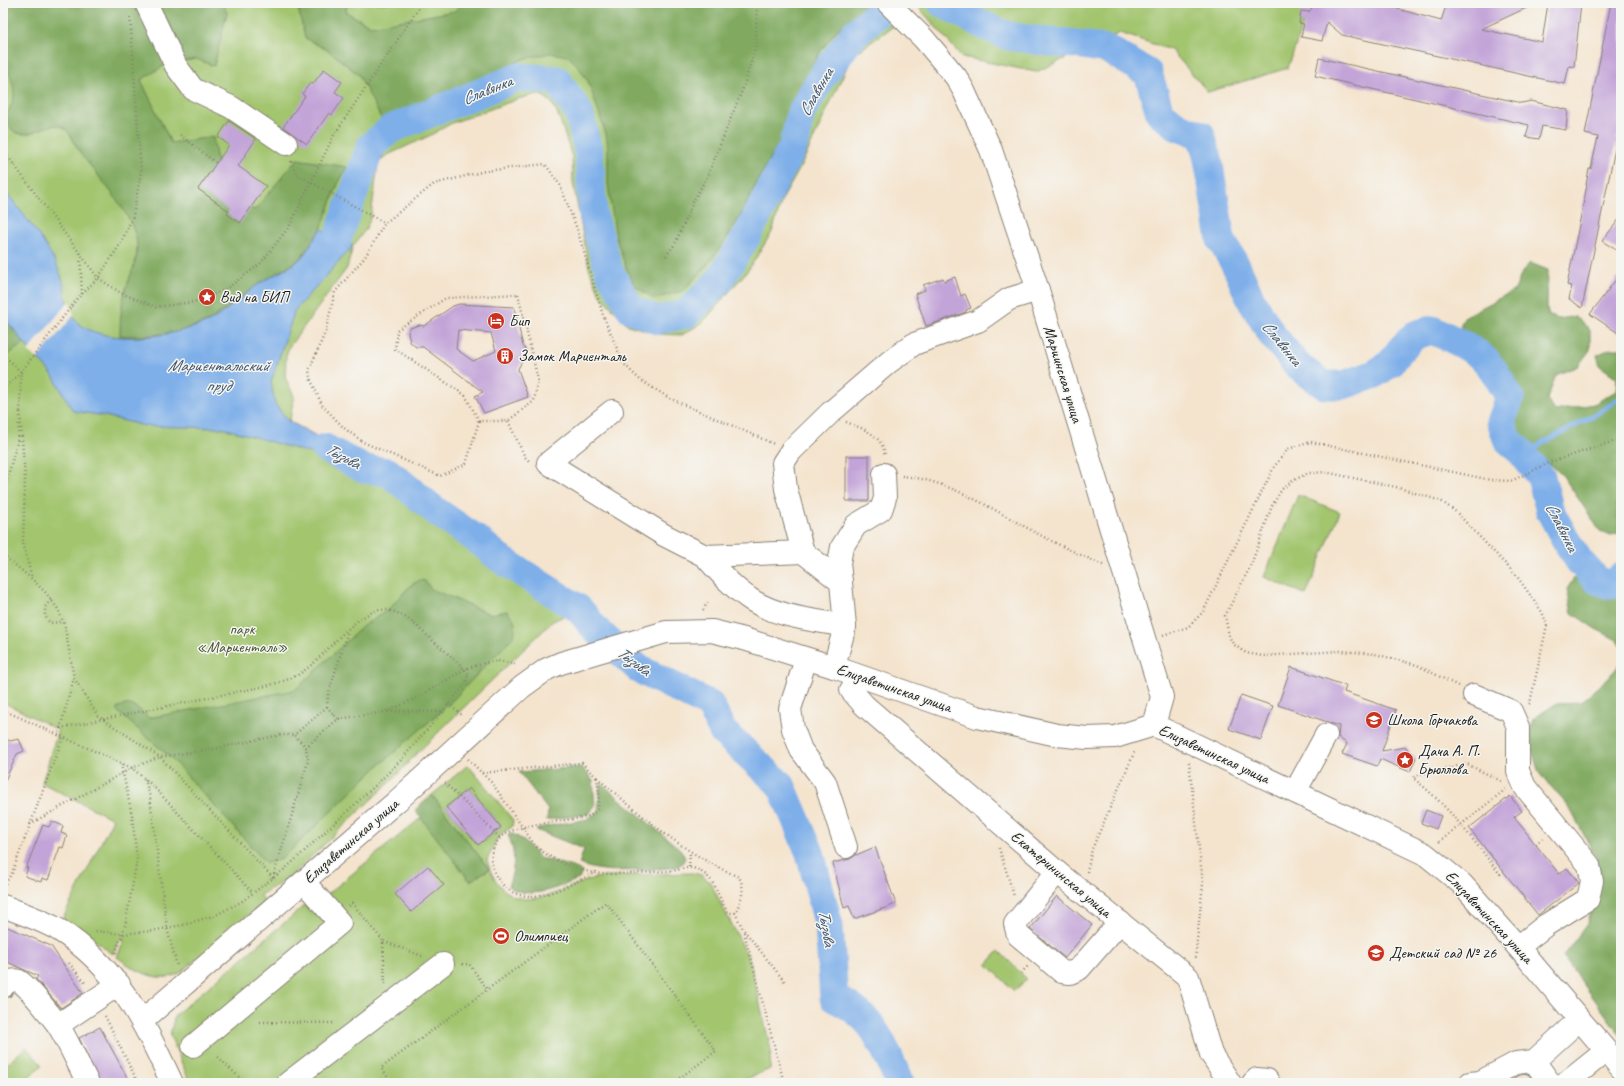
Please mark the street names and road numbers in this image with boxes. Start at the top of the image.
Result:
street label: Мариинская улица [1039,323,1088,426]
street label: Елизаветинская улица [834,659,955,717]
street label: Елизаветинская улица [1155,720,1274,789]
street label: Елизаветинская улица [299,793,404,888]
street label: Екатерининская улица [1007,826,1116,923]
street label: Елизаветинская улица [1441,866,1538,969]

